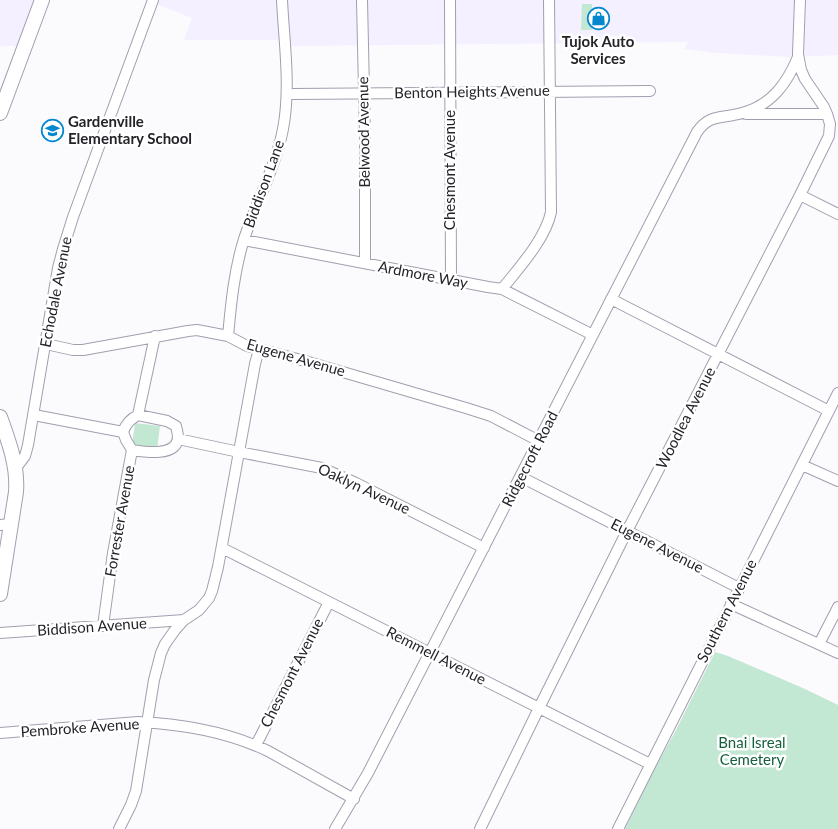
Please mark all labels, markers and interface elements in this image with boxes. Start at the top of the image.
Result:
shop icon: Tujok Auto Services [586,7,610,31]
place label: Tujok Auto Services [562,32,635,67]
street label: Belwood Avenue [353,76,373,188]
street label: Benton Heights Avenue [394,81,550,101]
street label: Chesmont Avenue [440,110,458,230]
place label: Gardenville Elementary School [68,112,192,147]
school or university icon: Gardenville Elementary School [40,119,64,143]
street label: Biddison Lane [239,137,287,230]
street label: Echodale Avenue [35,235,75,349]
street label: Ardmore Way [377,257,470,292]
street label: Eugene Avenue [245,334,348,380]
street label: Woodlea Avenue [652,363,719,472]
street label: Ridgecroft Road [497,408,561,509]
street label: Oaklyn Avenue [316,459,413,517]
street label: Forrester Avenue [100,464,138,578]
street label: Eugene Avenue [608,514,707,576]
street label: Southern Avenue [692,556,760,665]
street label: Biddison Avenue [36,613,147,639]
street label: Chesmont Avenue [256,615,326,730]
street label: Remmell Avenue [384,622,489,688]
street label: Pembroke Avenue [20,714,140,740]
park label: Bnai Isreal Cemetery [718,733,786,768]

